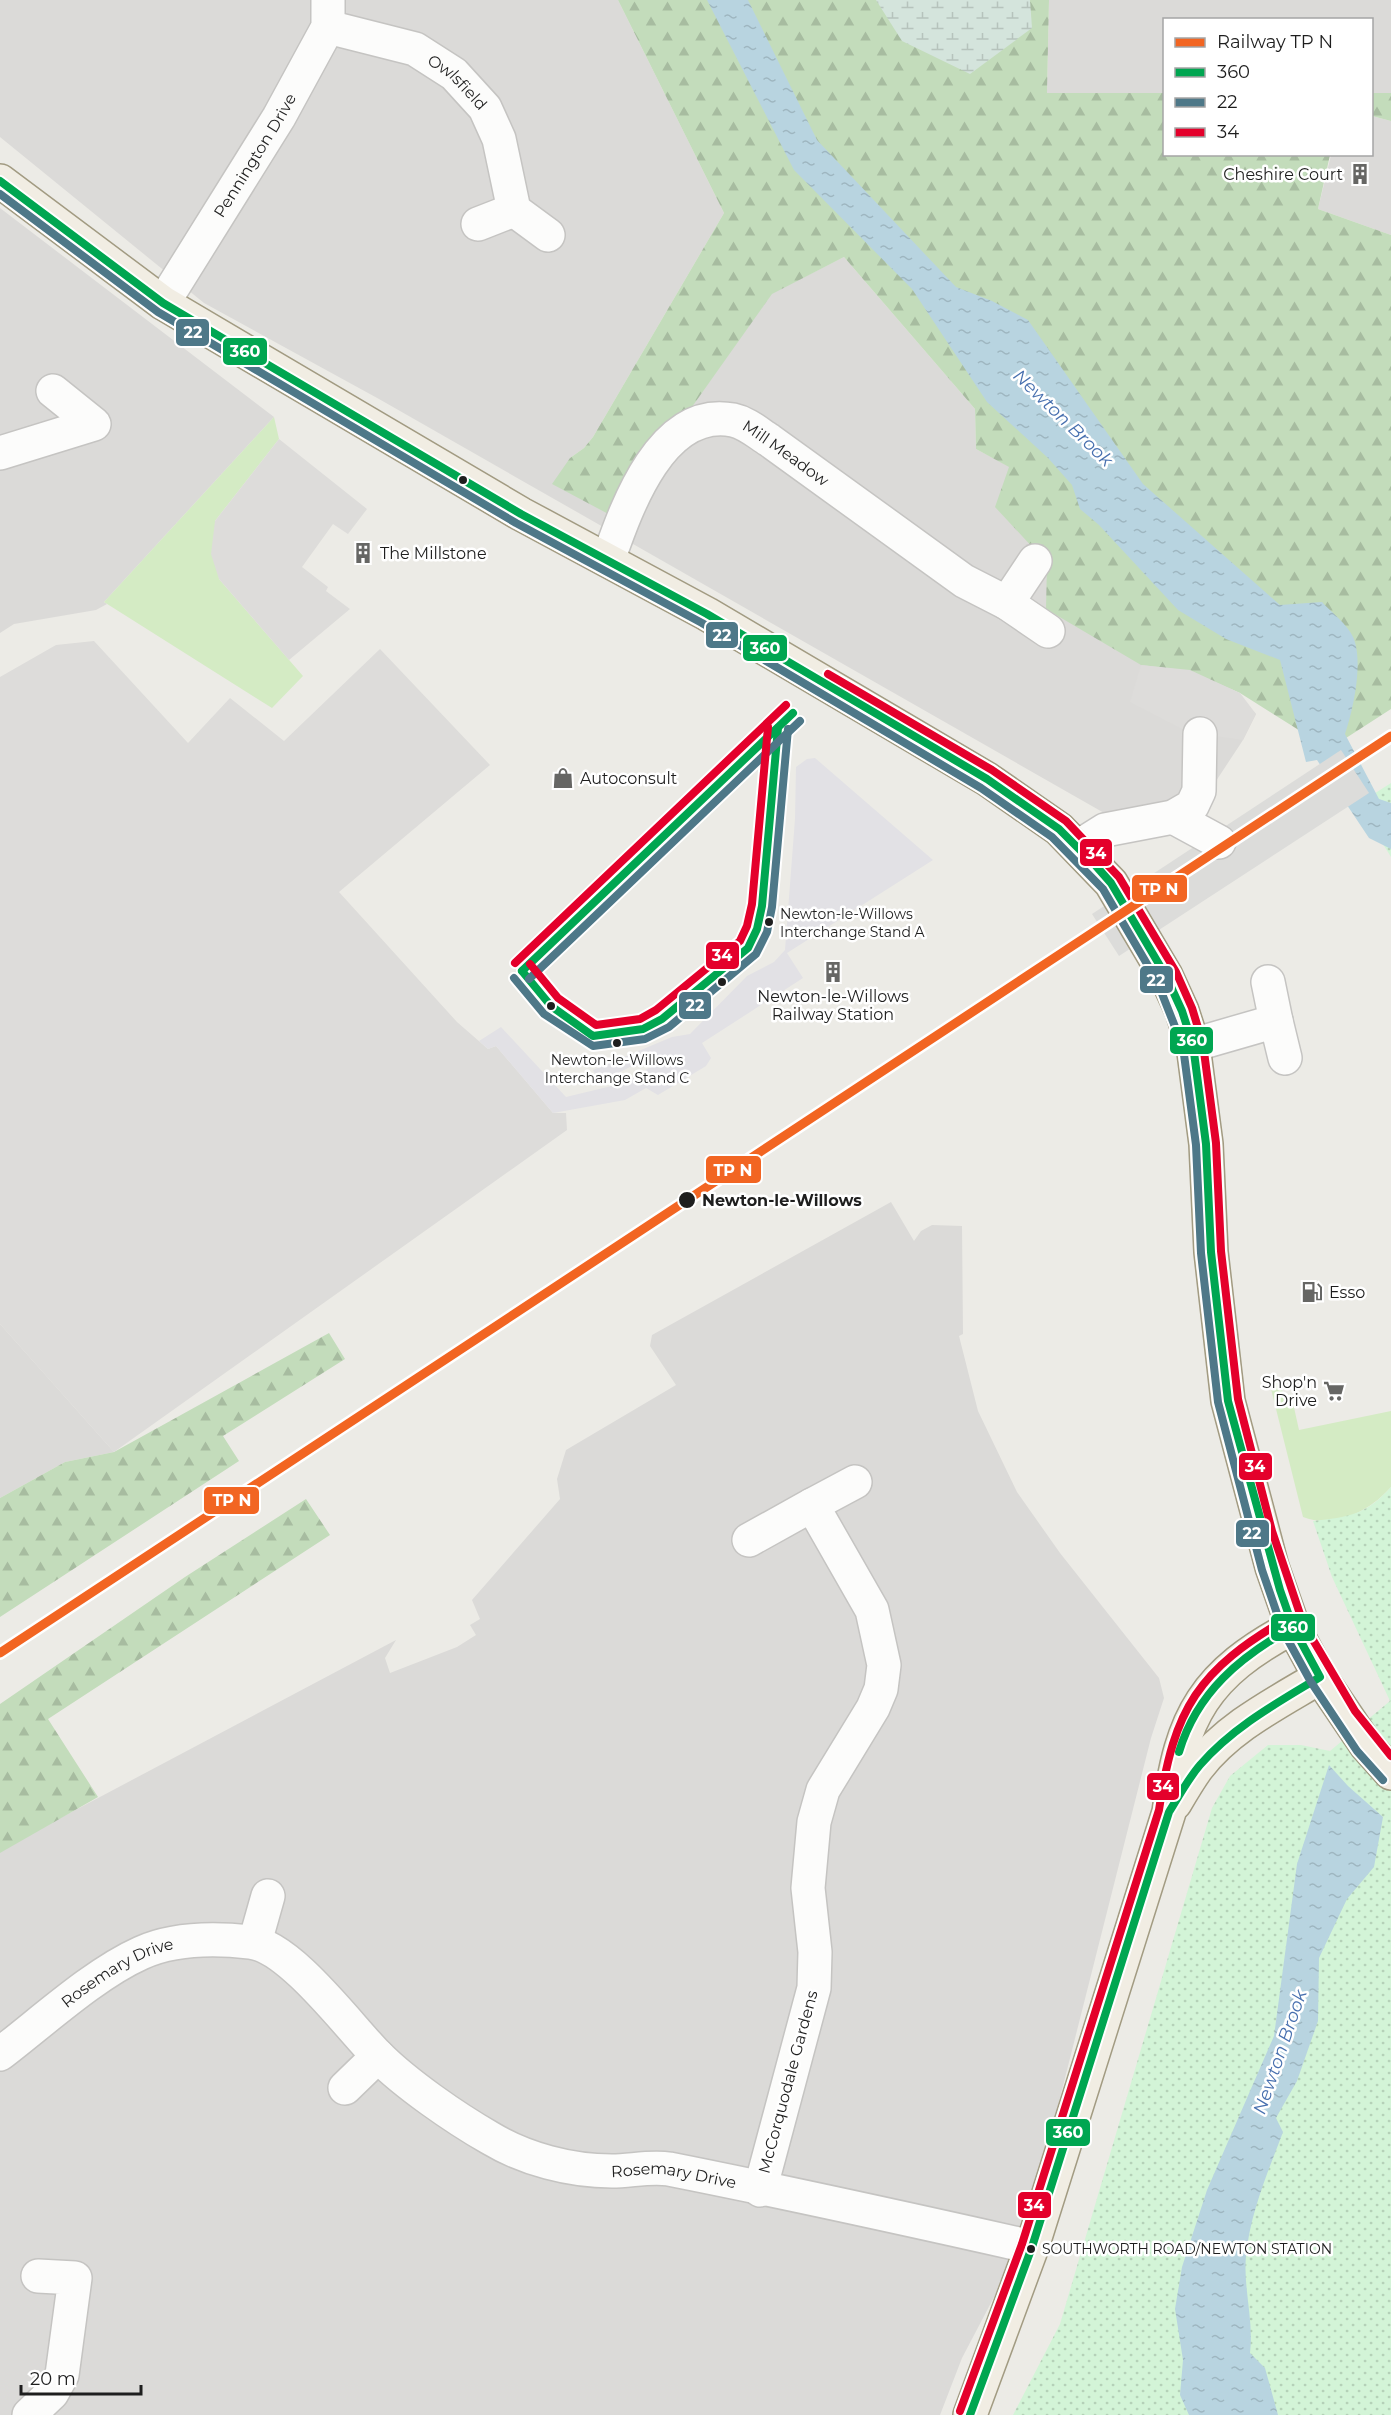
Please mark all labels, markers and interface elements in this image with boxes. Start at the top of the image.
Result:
legend [1163,18,1373,156]
text: Railway TP N [1217,31,1333,53]
street label: Owlsfield [424,50,491,114]
text: 360 [1217,61,1250,83]
street label: Pennington Drive [209,90,300,221]
text: 22 [1217,91,1237,113]
text: 34 [1217,121,1239,143]
building icon: Cheshire Court [1348,162,1372,186]
place label: Cheshire Court [1223,165,1343,184]
line badge: 22 [175,318,210,347]
text: 22 [184,323,202,342]
line badge: 360 [222,337,268,366]
text: 360 [229,342,260,361]
water label: Newton Brook [1009,365,1118,472]
street label: Mill Meadow [739,416,833,490]
unlabelled marker [457,474,469,486]
building icon: The Millstone [351,541,375,565]
place label: The Millstone [380,544,487,563]
line badge: 22 [705,621,739,649]
text: 22 [713,626,731,645]
line badge: 360 [742,634,788,662]
text: 360 [749,639,780,658]
shop icon: Autoconsult [551,766,575,790]
place label: Autoconsult [580,769,678,788]
line badge: 34 [1079,838,1113,867]
text: 34 [1085,844,1106,863]
line badge: TP N [1131,874,1188,903]
text: TP N [1139,880,1179,899]
place label: Newton-le-Willows Interchange Stand A [780,905,926,941]
marker: Newton-le-Willows Interchange Stand A [763,916,775,928]
line badge: 34 [705,941,740,970]
text: 34 [711,946,732,965]
building icon: Newton-le-Willows Railway Station [821,960,845,984]
line badge: 22 [1139,965,1174,994]
text: 22 [1147,971,1165,990]
unlabelled marker [716,976,728,988]
place label: Newton-le-Willows Railway Station [757,987,909,1024]
line badge: 22 [678,991,712,1020]
text: 22 [686,996,704,1015]
unlabelled marker [545,1000,557,1012]
line badge: 360 [1169,1026,1214,1055]
text: 360 [1176,1031,1207,1050]
marker: Newton-le-Willows Interchange Stand C [611,1037,623,1049]
place label: Newton-le-Willows Interchange Stand C [545,1051,689,1087]
line badge: TP N [705,1155,762,1184]
text: TP N [713,1161,753,1180]
marker: Newton-le-Willows [677,1190,697,1210]
place label: Newton-le-Willows [702,1191,862,1210]
fuel station icon: Esso [1300,1280,1324,1304]
place label: Esso [1329,1283,1365,1302]
place label: Shop'n Drive [1262,1373,1317,1410]
supermarket icon: Shop'n Drive [1322,1379,1346,1403]
line badge: 34 [1238,1452,1273,1481]
text: 34 [1244,1457,1265,1476]
line badge: TP N [203,1486,260,1515]
text: TP N [212,1491,252,1510]
line badge: 22 [1235,1519,1270,1548]
text: 22 [1243,1524,1261,1543]
line badge: 360 [1270,1613,1316,1642]
text: 360 [1277,1618,1308,1637]
line badge: 34 [1146,1772,1180,1801]
text: 34 [1152,1777,1173,1796]
street label: Rosemary Drive [57,1934,175,2011]
water label: Newton Brook [1248,1986,1312,2117]
street label: McCorquodale Gardens [754,1988,822,2176]
line badge: 360 [1045,2118,1091,2147]
text: 360 [1052,2123,1083,2142]
street label: Rosemary Drive [611,2158,738,2192]
line badge: 34 [1017,2191,1052,2219]
text: 34 [1023,2196,1044,2215]
place label: SOUTHWORTH ROAD/NEWTON STATION [1042,2240,1332,2258]
marker: SOUTHWORTH ROAD/NEWTON STATION [1025,2243,1037,2255]
scale bar [21,2358,141,2396]
text: 20 m [30,2368,76,2390]

